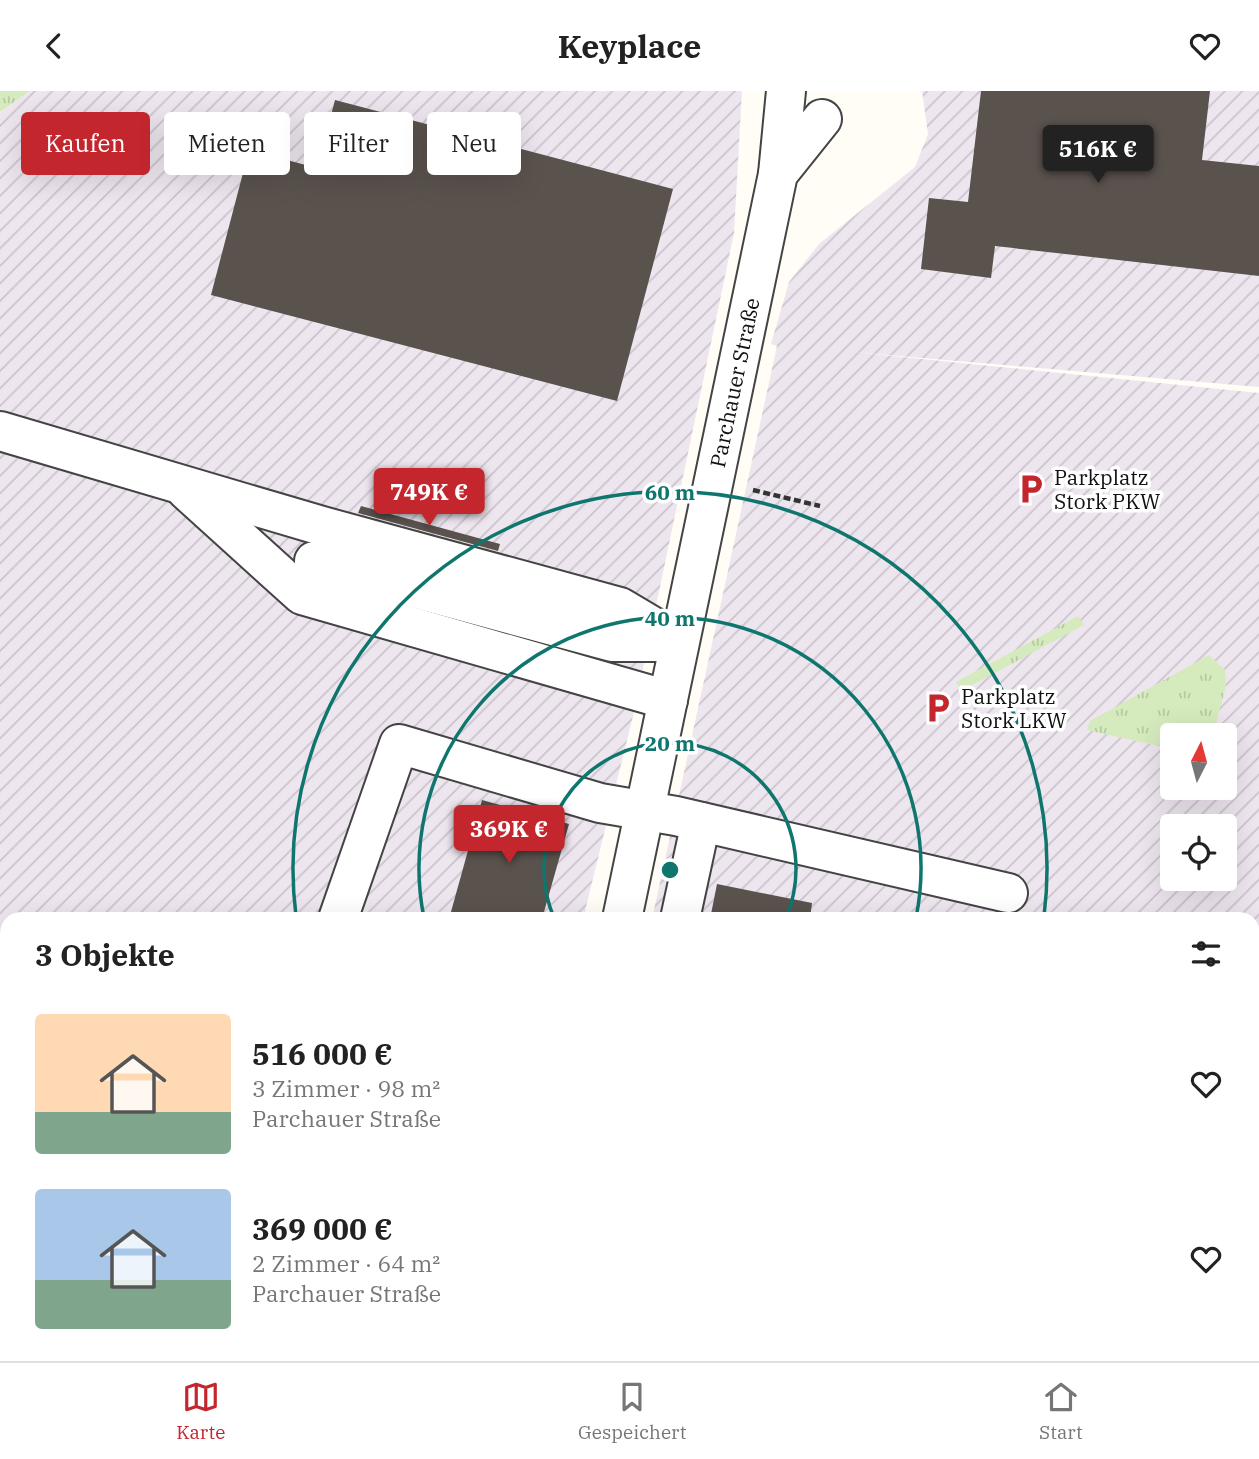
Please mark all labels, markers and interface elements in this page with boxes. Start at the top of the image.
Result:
text: Keyplace [558,25,701,67]
icon: back [35,27,73,65]
icon: heart [1186,27,1224,65]
chip: Kaufen [21,112,150,175]
chip: Mieten [164,112,290,175]
chip: Filter [304,112,413,175]
chip: Neu [427,112,521,175]
pin: 516K € [1041,125,1155,185]
text: 516K € [1059,133,1137,163]
street label: Parchauer Straße [703,295,766,470]
place label: Parkplatz Stork PKW [1054,463,1160,515]
pin: 749K € [372,469,486,528]
parking icon: Parkplatz Stork PKW [1014,472,1048,506]
text: 749K € [390,476,468,506]
text: 60 m [645,478,695,506]
text: 40 m [645,604,695,632]
place label: Parkplatz Stork LKW [961,682,1067,734]
parking icon: Parkplatz Stork LKW [921,691,955,725]
north arrow [1160,723,1237,800]
map controls [1160,723,1237,891]
text: 20 m [645,729,695,757]
pin: 369K € [452,805,566,865]
text: 369K € [470,813,548,843]
button: locate [1160,814,1237,891]
centre of rings [658,858,682,882]
text: 3 Objekte [35,935,175,974]
icon: filters [1187,935,1225,973]
text: 516 000 € [252,1034,393,1073]
icon: home [91,1042,175,1126]
icon: heart [1187,1065,1225,1103]
text: 3 Zimmer · 98 m² [252,1073,440,1103]
text: Parchauer Straße [252,1103,441,1133]
text: 369 000 € [252,1209,393,1248]
icon: home [91,1217,175,1301]
icon: heart [1187,1240,1225,1278]
text: 2 Zimmer · 64 m² [252,1248,440,1278]
text: Parchauer Straße [252,1278,441,1308]
tab: Karte [176,1378,225,1444]
tab: Gespeichert [578,1378,686,1444]
tab: Start [1039,1378,1083,1444]

